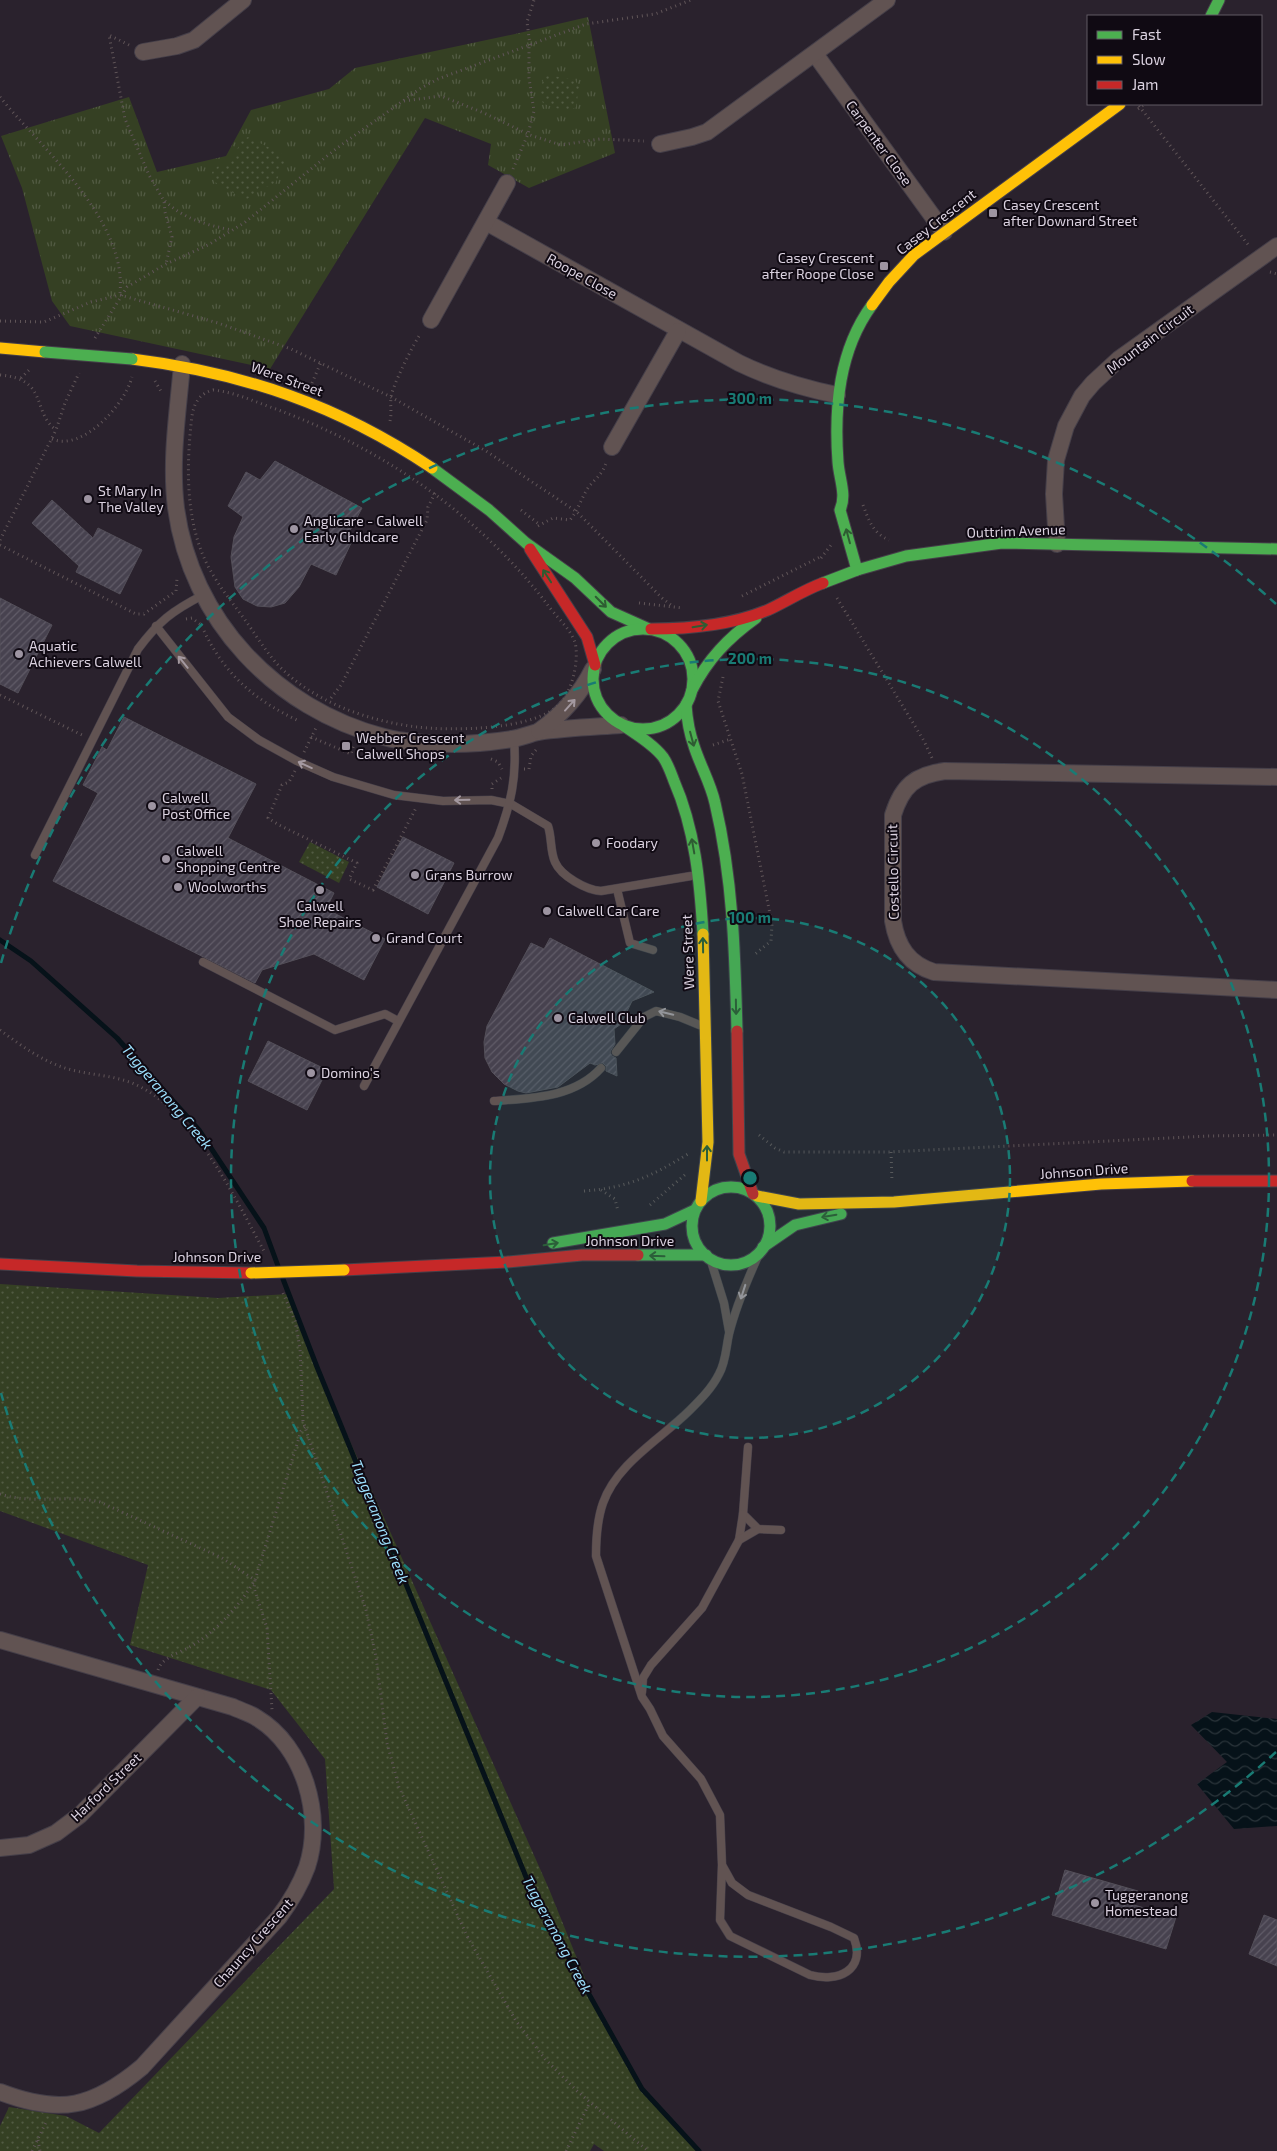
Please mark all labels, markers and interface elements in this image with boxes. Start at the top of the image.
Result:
legend [1087,15,1262,105]
text: Fast [1132,25,1162,43]
text: Slow [1132,50,1166,68]
text: Jam [1132,75,1158,93]
street label: Carpenter Close [843,97,916,189]
street label: Casey Crescent [893,185,979,258]
place label: Casey Crescent after Downard Street [1003,196,1137,229]
marker: Casey Crescent after Downard Street [987,207,999,219]
street label: Roope Close [544,249,620,302]
place label: Casey Crescent after Roope Close [762,249,874,282]
marker: Casey Crescent after Roope Close [878,260,890,272]
street label: Mountain Circuit [1103,300,1197,377]
street label: Were Street [249,358,326,399]
text: 300 m [728,389,772,407]
place label: St Mary In The Valley [98,482,164,515]
marker: St Mary In The Valley [82,493,94,505]
place label: Anglicare - Calwell Early Childcare [304,512,424,545]
street label: Outtrim Avenue [966,520,1066,541]
marker: Anglicare - Calwell Early Childcare [288,523,300,535]
one-way arrow [842,528,852,544]
one-way arrow [542,570,552,584]
one-way arrow [594,595,606,607]
one-way arrow [691,620,707,630]
place label: Aquatic Achievers Calwell [29,637,142,670]
marker: Aquatic Achievers Calwell [13,648,25,660]
text: 200 m [728,649,772,667]
one-way arrow [177,655,189,668]
one-way arrow [564,698,576,711]
place label: Webber Crescent Calwell Shops [356,729,464,762]
one-way arrow [688,731,697,747]
marker: Webber Crescent Calwell Shops [340,740,352,752]
one-way arrow [298,759,313,769]
place label: Calwell Post Office [162,789,230,822]
one-way arrow [455,795,471,805]
marker: Calwell Post Office [146,800,158,812]
street label: Costello Circuit [883,824,902,920]
place label: Foodary [606,834,659,851]
marker: Foodary [590,837,602,849]
one-way arrow [688,838,698,854]
place label: Calwell Shopping Centre [176,842,281,875]
marker: Calwell Shopping Centre [160,853,172,865]
place label: Grans Burrow [425,866,513,883]
marker: Grans Burrow [409,869,421,881]
place label: Woolworths [188,878,267,895]
marker: Woolworths [172,881,184,893]
marker: Calwell Shoe Repairs [314,884,326,896]
place label: Calwell Shoe Repairs [279,897,361,930]
place label: Calwell Car Care [557,902,659,919]
marker: Calwell Car Care [541,905,553,917]
text: 100 m [729,908,771,926]
street label: Were Street [678,914,697,990]
place label: Grand Court [386,929,462,946]
marker: Grand Court [370,932,382,944]
one-way arrow [698,937,708,953]
one-way arrow [731,998,741,1014]
one-way arrow [658,1008,674,1017]
place label: Calwell Club [568,1009,646,1026]
marker: Calwell Club [552,1012,564,1024]
water label: Tuggeranong Creek [119,1040,217,1153]
place label: Domino's [321,1064,380,1081]
marker: Domino's [305,1067,317,1079]
one-way arrow [702,1145,712,1162]
street label: Johnson Drive [1039,1159,1129,1182]
centre of rings [741,1169,759,1187]
one-way arrow [822,1212,838,1222]
street label: Johnson Drive [586,1232,674,1249]
one-way arrow [543,1238,559,1248]
street label: Johnson Drive [173,1248,261,1265]
one-way arrow [649,1251,666,1261]
one-way arrow [738,1284,747,1300]
water label: Tuggeranong Creek [348,1457,414,1586]
street label: Harford Street [67,1749,144,1824]
water label: Tuggeranong Creek [519,1872,597,1997]
place label: Tuggeranong Homestead [1105,1886,1188,1919]
street label: Chauncy Crescent [209,1895,296,1991]
marker: Tuggeranong Homestead [1089,1897,1101,1909]

